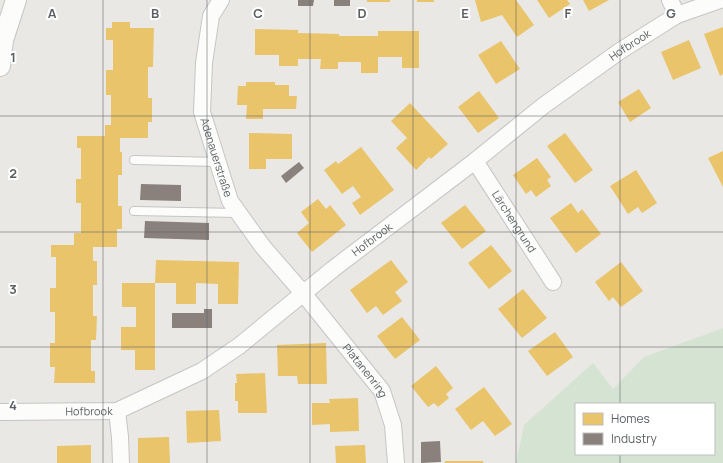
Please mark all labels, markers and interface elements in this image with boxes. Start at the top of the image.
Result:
text: A [48,4,57,22]
text: B [151,4,159,22]
text: C [253,4,263,22]
text: D [357,4,367,22]
text: E [461,4,469,22]
text: F [565,4,572,22]
text: G [666,4,676,22]
street label: Hofbrook [605,25,654,64]
text: 1 [10,48,16,66]
street label: Adenauerstraße [197,116,236,199]
text: 2 [9,164,17,182]
street label: Lärchengrund [489,187,540,255]
street label: Hofbrook [348,218,395,259]
text: 3 [9,280,17,298]
street label: Platanenring [340,340,392,399]
text: 4 [9,396,17,414]
street label: Hofbrook [65,403,113,418]
legend [575,403,715,455]
text: Homes [611,410,650,427]
text: Industry [611,430,657,447]

